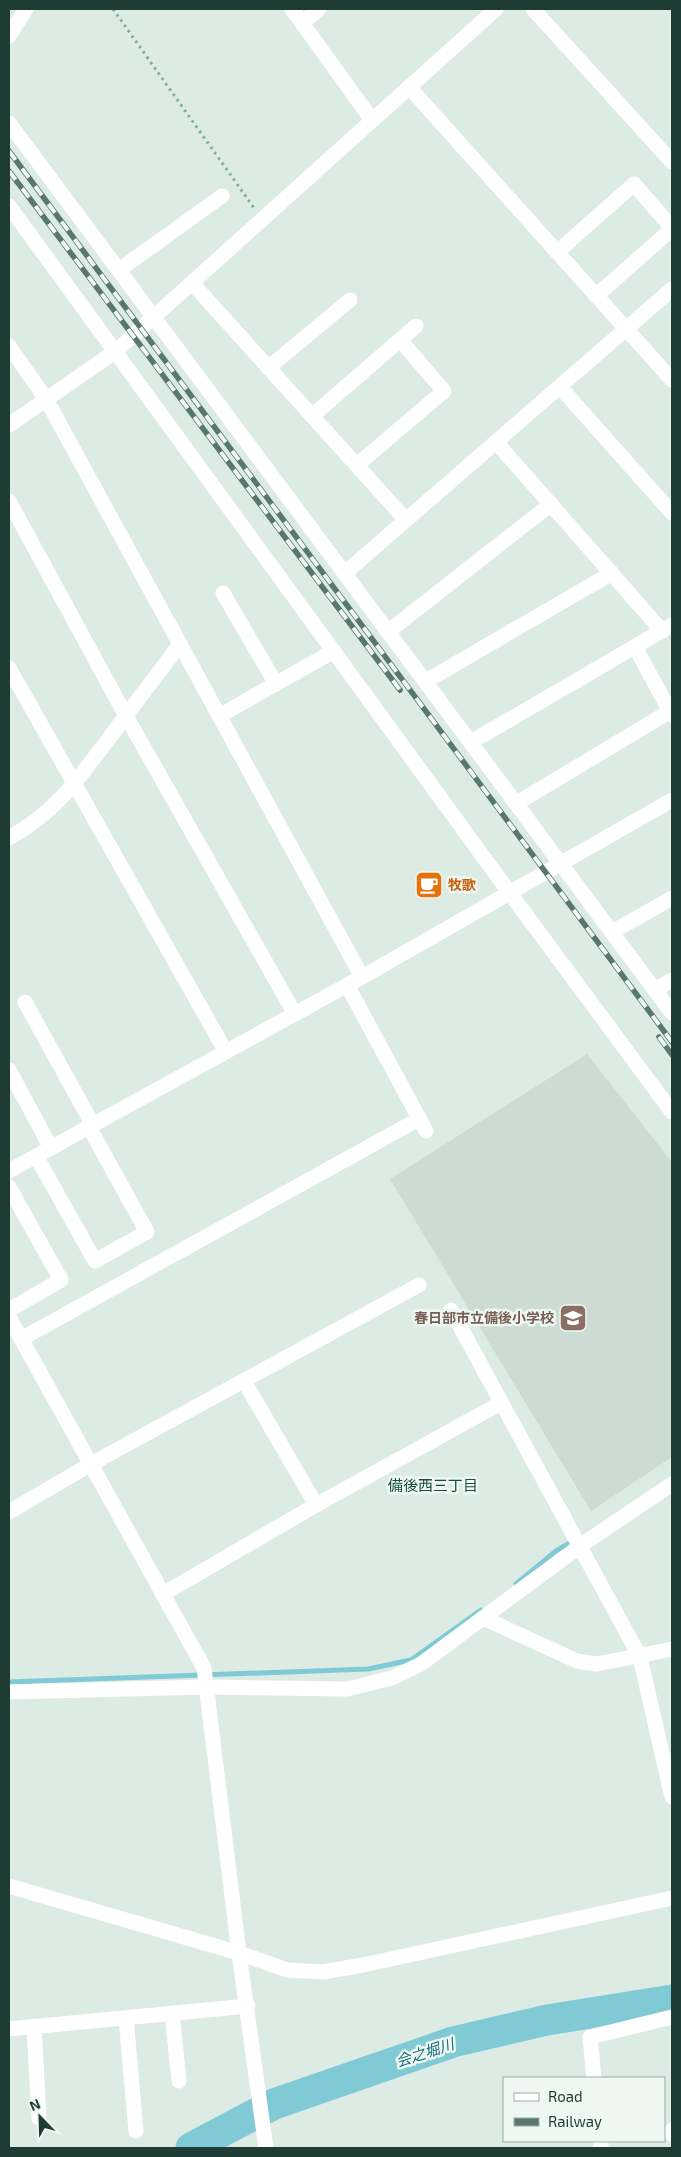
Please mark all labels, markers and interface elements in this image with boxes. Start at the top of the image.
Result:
cafe icon: 牧歌 [414,870,444,900]
place label: 牧歌 [448,876,476,893]
school or university icon: 春日部市立備後小学校 [558,1303,588,1333]
place label: 春日部市立備後小学校 [414,1309,554,1326]
district label: 備後西三丁目 [388,1476,478,1494]
water label: 会之堀川 [393,2034,458,2070]
legend [503,2077,666,2142]
text: Road [548,2087,583,2105]
north arrow [15,2092,65,2142]
text: N [27,2095,43,2114]
text: Railway [548,2112,602,2130]

